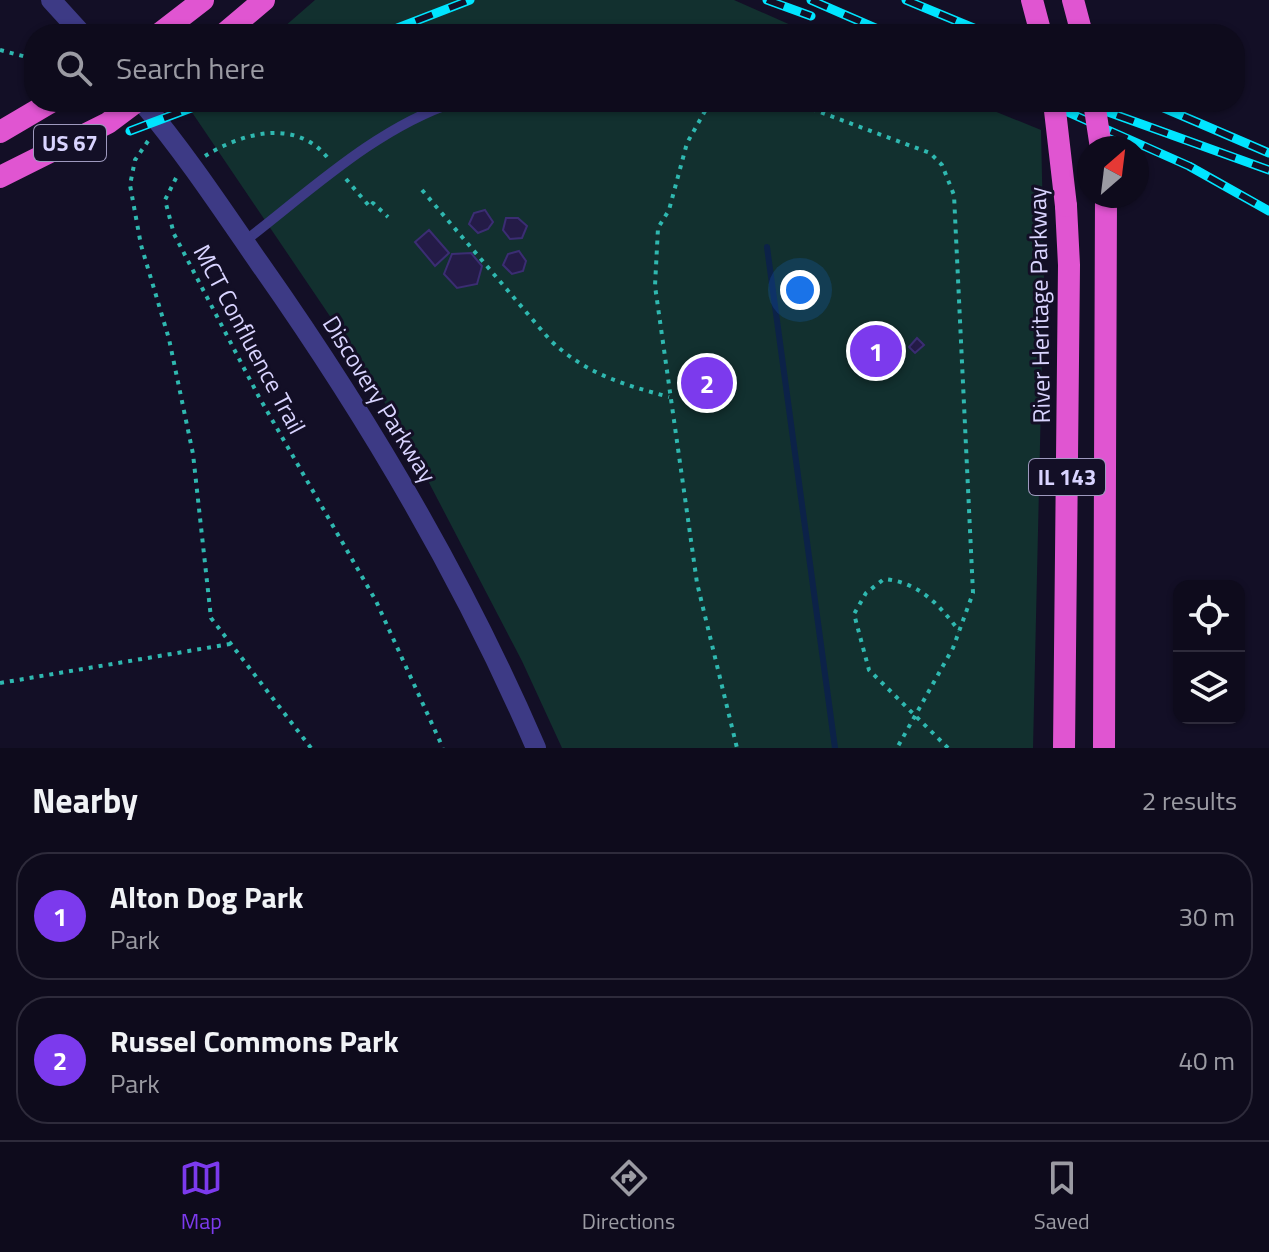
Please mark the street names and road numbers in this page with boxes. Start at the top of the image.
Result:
road number: US 67 [34,125,106,161]
street label: River Heritage Parkway [1019,186,1059,424]
street label: MCT Confluence Trail [185,238,315,440]
street label: Discovery Parkway [314,309,446,490]
road number: IL 143 [1029,459,1105,495]

